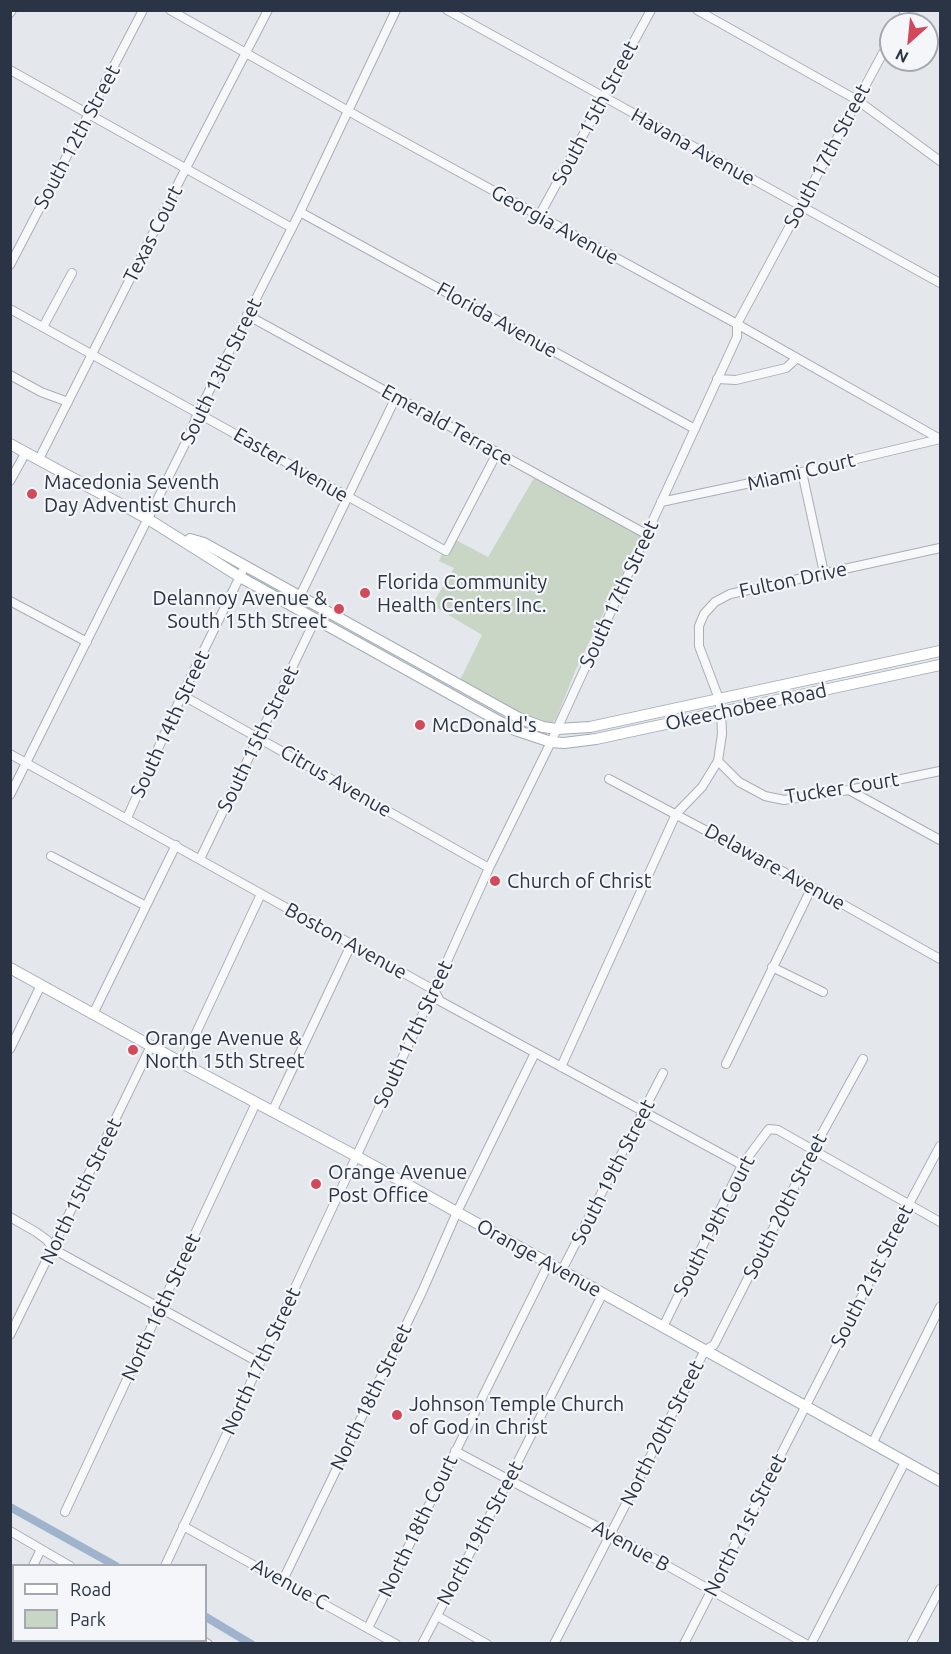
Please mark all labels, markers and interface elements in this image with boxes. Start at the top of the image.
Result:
north arrow [879,12,939,72]
street label: South 15th Street [547,37,643,189]
text: N [892,46,911,67]
street label: South 12th Street [29,61,125,213]
street label: South 17th Street [779,80,875,232]
street label: Havana Avenue [627,103,759,191]
street label: Georgia Avenue [487,180,623,270]
street label: Texas Court [118,182,188,286]
street label: Florida Avenue [433,277,561,363]
street label: South 13th Street [175,294,267,448]
street label: Emerald Terrace [377,379,517,471]
street label: Easter Avenue [229,422,353,508]
street label: Miami Court [745,448,857,496]
place label: Macedonia Seventh Day Adventist Church [44,470,237,517]
marker: Macedonia Seventh Day Adventist Church [25,487,39,501]
street label: South 17th Street [574,517,664,671]
street label: Fulton Drive [737,557,849,603]
place label: Florida Community Health Centers Inc. [377,570,547,617]
place label: Delannoy Avenue & South 15th Street [153,586,327,633]
marker: Florida Community Health Centers Inc. [358,586,372,600]
marker: Delannoy Avenue & South 15th Street [332,602,346,616]
street label: South 14th Street [125,647,215,801]
street label: South 15th Street [212,662,304,816]
street label: Okeechobee Road [663,678,829,736]
place label: McDonald's [432,713,537,737]
marker: McDonald's [413,718,427,732]
street label: Citrus Avenue [276,739,396,823]
street label: Tucker Court [783,767,901,809]
street label: Delaware Avenue [701,818,849,916]
place label: Church of Christ [507,869,652,893]
marker: Church of Christ [488,874,502,888]
street label: Boston Avenue [281,898,411,984]
street label: South 17th Street [368,957,458,1111]
place label: Orange Avenue & North 15th Street [145,1026,305,1073]
marker: Orange Avenue & North 15th Street [126,1043,140,1057]
street label: South 19th Street [566,1095,660,1249]
street label: North 15th Street [35,1114,127,1268]
street label: South 20th Street [738,1129,832,1283]
street label: South 19th Court [668,1152,760,1300]
place label: Orange Avenue Post Office [328,1160,467,1207]
marker: Orange Avenue Post Office [309,1177,323,1191]
street label: South 21st Street [826,1201,918,1351]
street label: Orange Avenue [472,1214,606,1302]
street label: North 16th Street [116,1230,206,1384]
street label: North 17th Street [216,1284,306,1438]
street label: North 18th Street [325,1320,417,1474]
street label: North 20th Street [615,1356,709,1510]
place label: Johnson Temple Church of God in Christ [409,1392,624,1439]
marker: Johnson Temple Church of God in Christ [390,1408,404,1422]
street label: North 21st Street [699,1450,791,1600]
street label: North 18th Court [373,1451,463,1601]
street label: North 19th Street [432,1457,528,1609]
street label: Avenue B [588,1515,674,1577]
street label: Avenue C [247,1553,333,1615]
legend [12,1564,207,1642]
text: Road [70,1579,112,1599]
text: Park [70,1609,106,1629]

